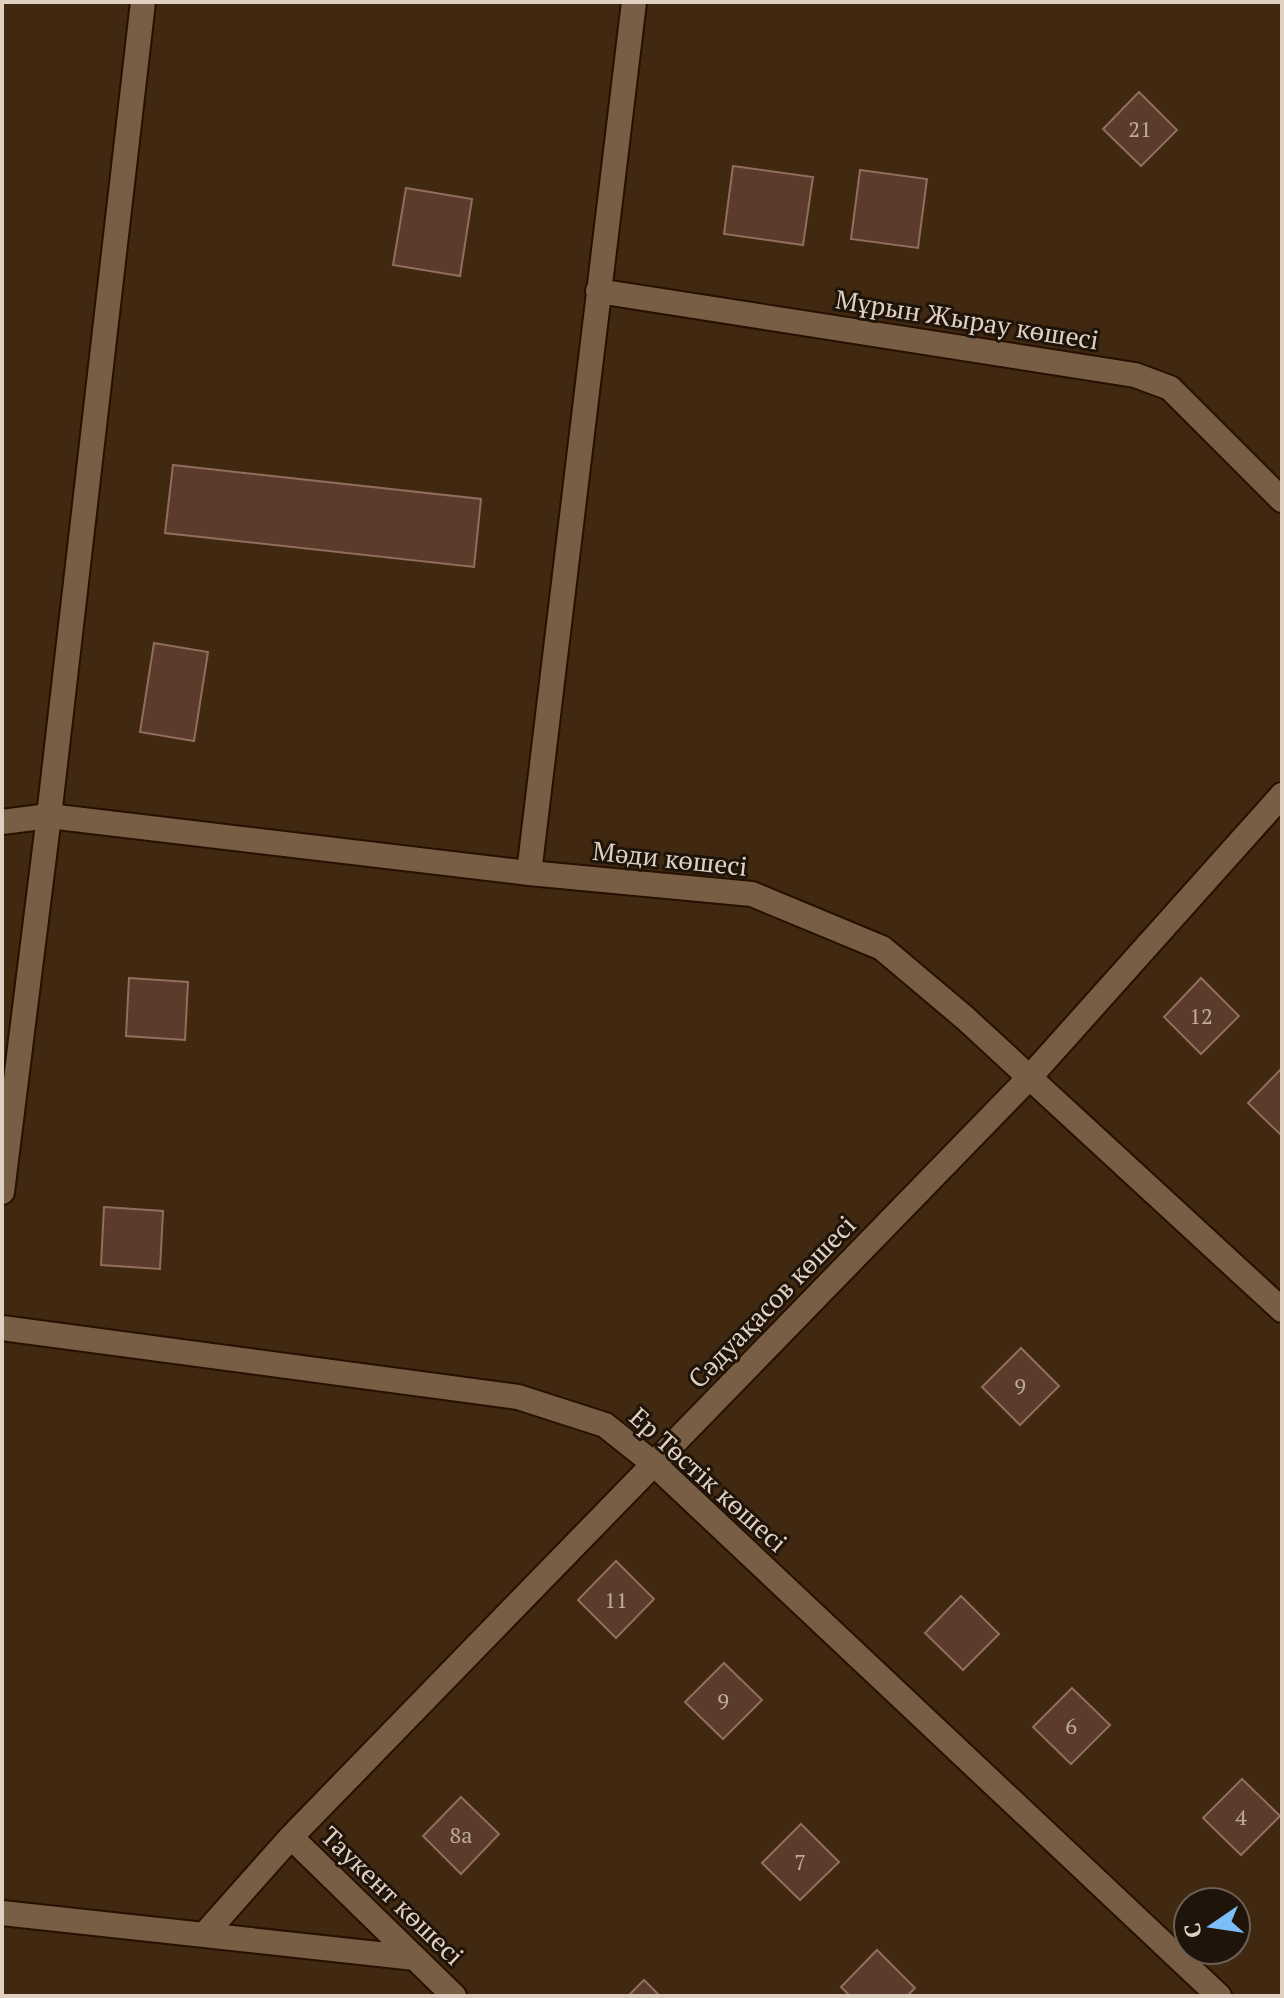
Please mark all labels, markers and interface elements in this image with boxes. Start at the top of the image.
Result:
house number: 21 [1128,114,1152,143]
street label: Мұрын Жырау көшесі [833,281,1101,357]
street label: Мәди көшесі [591,833,749,883]
house number: 12 [1189,1001,1213,1030]
street label: Сәдуақасов көшесі [680,1208,862,1395]
house number: 9 [1014,1371,1026,1400]
street label: Ер Төстік көшесі [623,1400,795,1559]
house number: 11 [604,1585,628,1614]
house number: 9 [717,1686,729,1715]
house number: 6 [1065,1711,1077,1740]
house number: 4 [1235,1802,1247,1831]
street label: Таукент көшесі [314,1819,471,1972]
house number: 8а [450,1820,472,1849]
house number: 7 [794,1847,806,1876]
north arrow [1172,1886,1252,1966]
text: С [1176,1920,1208,1941]

